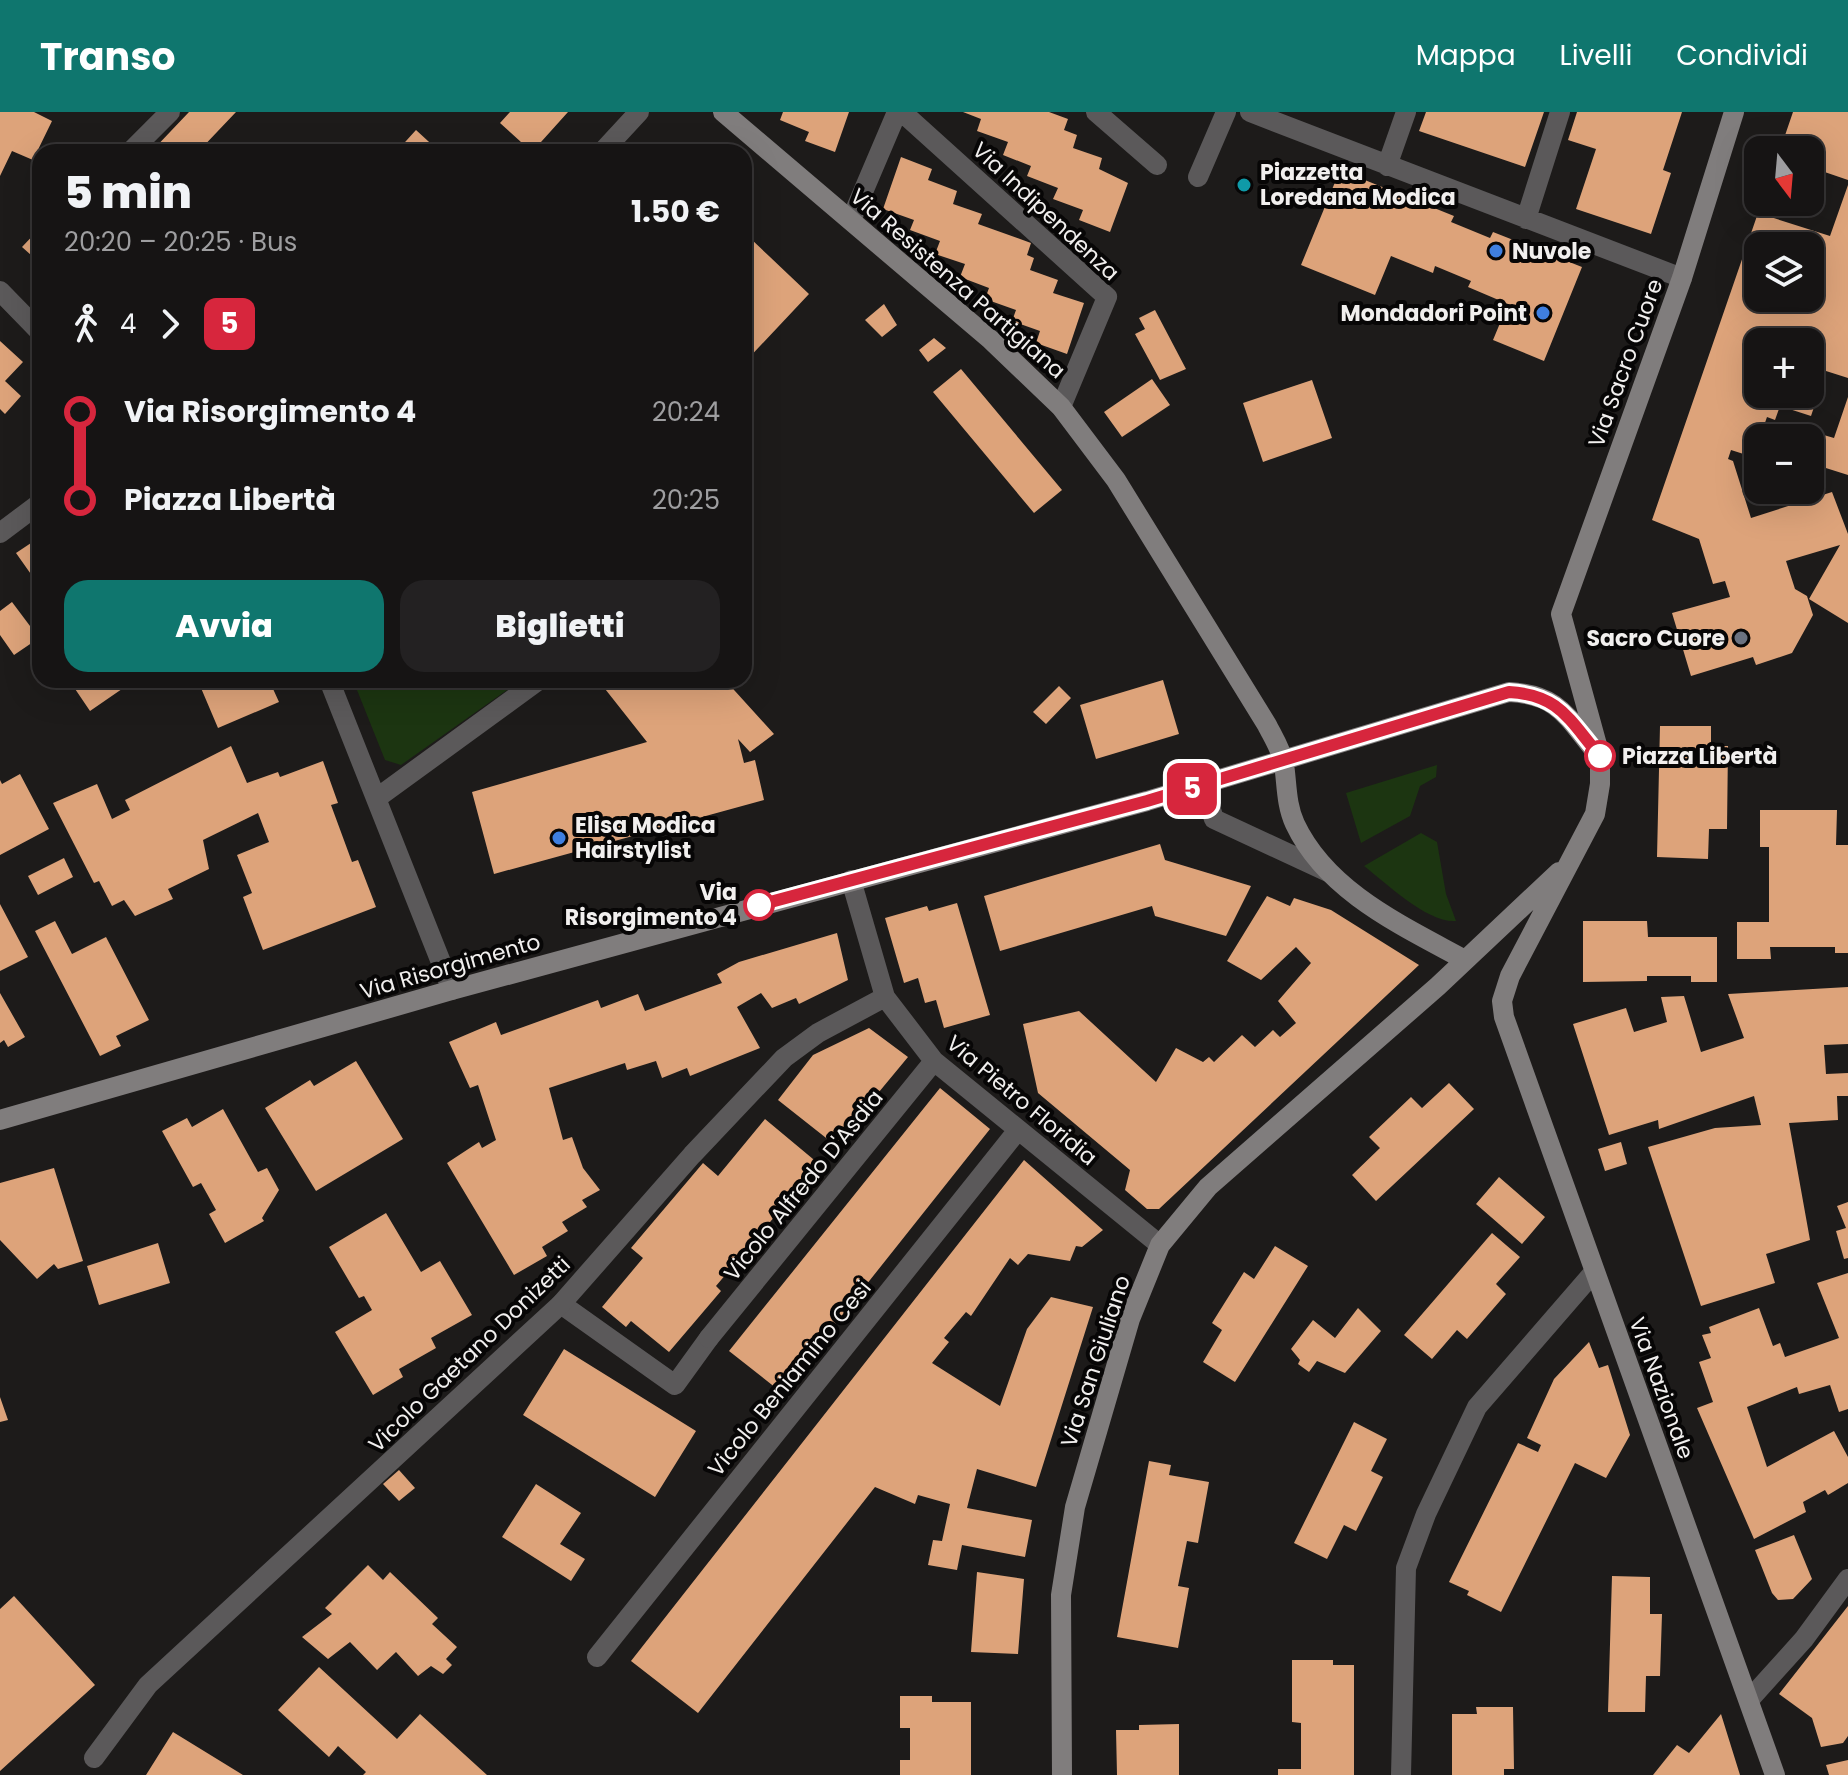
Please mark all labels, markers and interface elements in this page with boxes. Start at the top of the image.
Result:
text: Transo [40,30,176,83]
text: Mappa [1416,36,1516,75]
text: Livelli [1560,36,1632,75]
text: Condividi [1676,36,1808,75]
street label: Via Indipendenza [965,135,1126,288]
north arrow [1744,136,1824,216]
map controls [1744,136,1824,504]
place label: Piazzetta Loredana Modica [1260,157,1456,213]
text: 5 min [64,162,192,223]
marker: Piazzetta Loredana Modica [1235,176,1253,194]
street label: Via Resistenza Partigiana [843,181,1072,386]
text: 1.50 € [631,190,720,233]
text: 20:20 – 20:25 · Bus [64,224,297,260]
button: layers [1744,232,1824,312]
place label: Nuvole [1512,236,1591,267]
marker: Nuvole [1487,242,1505,260]
street label: Via Sacro Cuore [1581,275,1670,452]
place label: Mondadori Point [1341,298,1527,329]
icon: walk [64,302,108,346]
icon: forward [148,302,192,346]
text: 5 [220,304,239,343]
marker: Mondadori Point [1534,304,1552,322]
text: 4 [120,306,136,342]
button: + [1744,328,1824,408]
text: Via Risorgimento 4 [124,390,416,433]
text: 20:24 [652,394,720,430]
button: − [1744,424,1824,504]
text: Piazza Libertà [124,478,336,521]
text: 20:25 [652,482,720,518]
button: Avvia [64,580,384,672]
button: Biglietti [400,580,720,672]
place label: Sacro Cuore [1587,623,1725,654]
marker: Sacro Cuore [1732,629,1750,647]
marker: Piazza Libertà [1585,741,1615,771]
place label: Piazza Libertà [1622,741,1777,772]
line badge: 5 [1166,763,1218,815]
text: 5 [1183,769,1201,808]
place label: Elisa Modica Hairstylist [575,810,716,866]
marker: Elisa Modica Hairstylist [550,829,568,847]
place label: Via Risorgimento 4 [565,877,737,933]
marker: Via Risorgimento 4 [744,890,774,920]
street label: Via Risorgimento [356,926,544,1007]
street label: Via Pietro Floridia [940,1028,1104,1173]
street label: Vicolo Alfredo D'Asdia [717,1083,890,1287]
street label: Vicolo Gaetano Donizetti [362,1249,577,1459]
street label: Via San Giuliano [1053,1271,1138,1451]
street label: Vicolo Beniamino Cesi [701,1274,878,1483]
street label: Via Nazionale [1622,1313,1702,1463]

